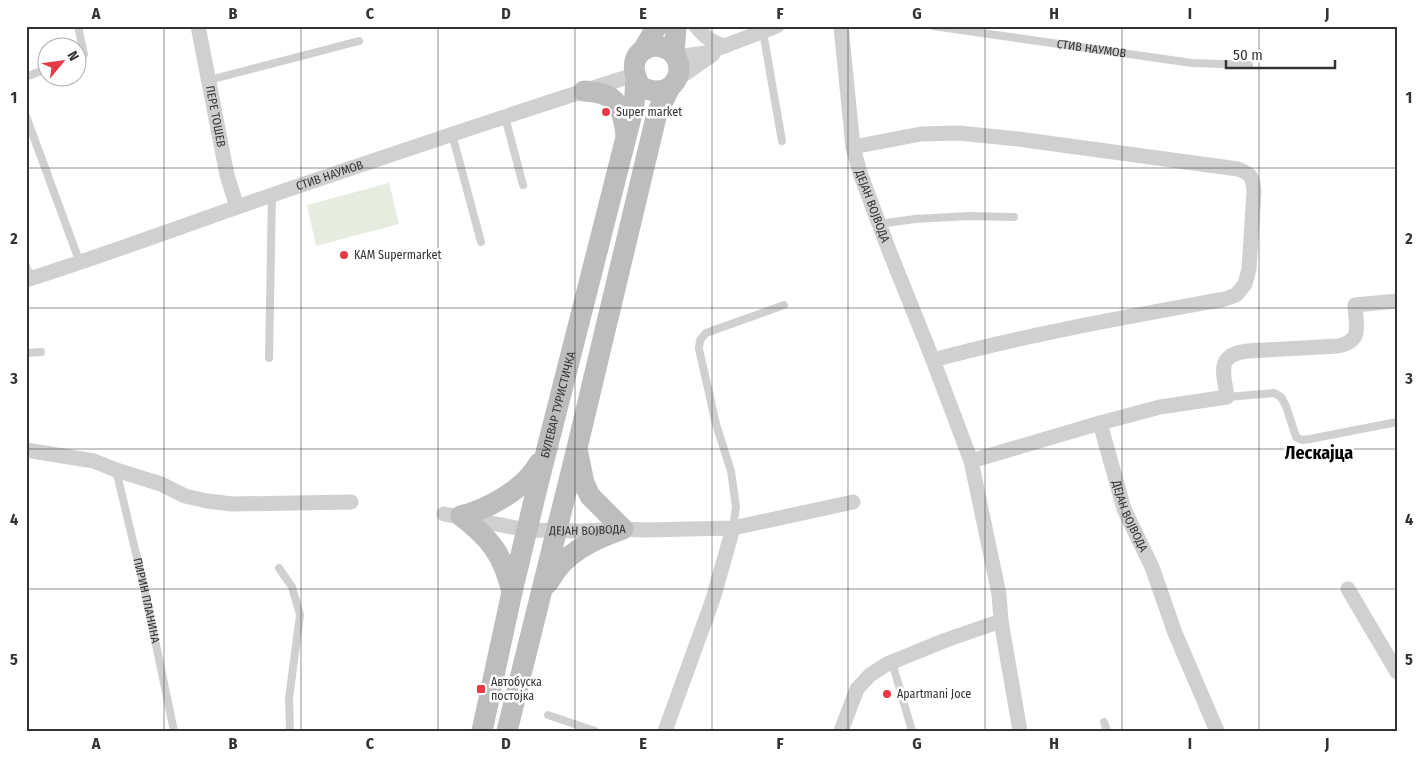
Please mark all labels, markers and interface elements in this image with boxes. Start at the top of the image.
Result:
text: A [91,4,101,23]
text: B [229,4,238,23]
text: C [366,4,375,23]
text: D [501,4,511,23]
text: E [639,4,647,23]
text: F [776,4,784,23]
text: G [912,4,922,23]
text: H [1049,4,1059,23]
text: I [1188,4,1192,23]
text: J [1324,4,1329,23]
street label: СТИВ НАУМОВ [1056,37,1127,61]
north arrow [38,38,88,88]
scale bar [1226,38,1334,70]
text: 50 m [1233,46,1263,64]
text: N [63,48,82,64]
street label: ПЕРЕ ТОШЕВ [203,84,228,149]
text: 1 [11,88,17,107]
text: 1 [1406,88,1412,107]
place label: Super market [616,105,682,119]
marker: Super market [600,106,612,118]
street label: СТИВ НАУМОВ [294,157,365,193]
street label: ДЕЈАН ВОЈВОДА [852,167,893,245]
text: 2 [9,229,18,248]
text: 2 [1404,229,1413,248]
place label: KAM Supermarket [354,248,441,262]
marker: KAM Supermarket [338,249,350,261]
street label: БУЛЕВАР ТУРИСТИЧКА [538,349,579,460]
text: 3 [9,369,18,388]
text: 3 [1404,369,1413,388]
district label: Лескајца [1285,442,1353,464]
street label: ДЕЈАН ВОЈВОДА [1109,478,1151,555]
text: 4 [10,510,18,529]
text: 4 [1405,510,1413,529]
street label: ДЕЈАН ВОЈВОДА [548,522,627,538]
street label: ПИРИН ПЛАНИНА [130,556,163,645]
text: 5 [10,650,18,669]
text: 5 [1405,650,1413,669]
place label: Автобуска постојка [491,675,542,703]
marker: Автобуска постојка [475,683,487,695]
place label: Apartmani Joce [897,687,971,701]
marker: Apartmani Joce [881,688,893,700]
text: A [91,734,101,753]
text: B [229,734,238,753]
text: C [366,734,375,753]
text: D [501,734,511,753]
text: E [639,734,647,753]
text: F [776,734,784,753]
text: G [912,734,922,753]
text: H [1049,734,1059,753]
text: I [1188,734,1192,753]
text: J [1324,734,1329,753]

